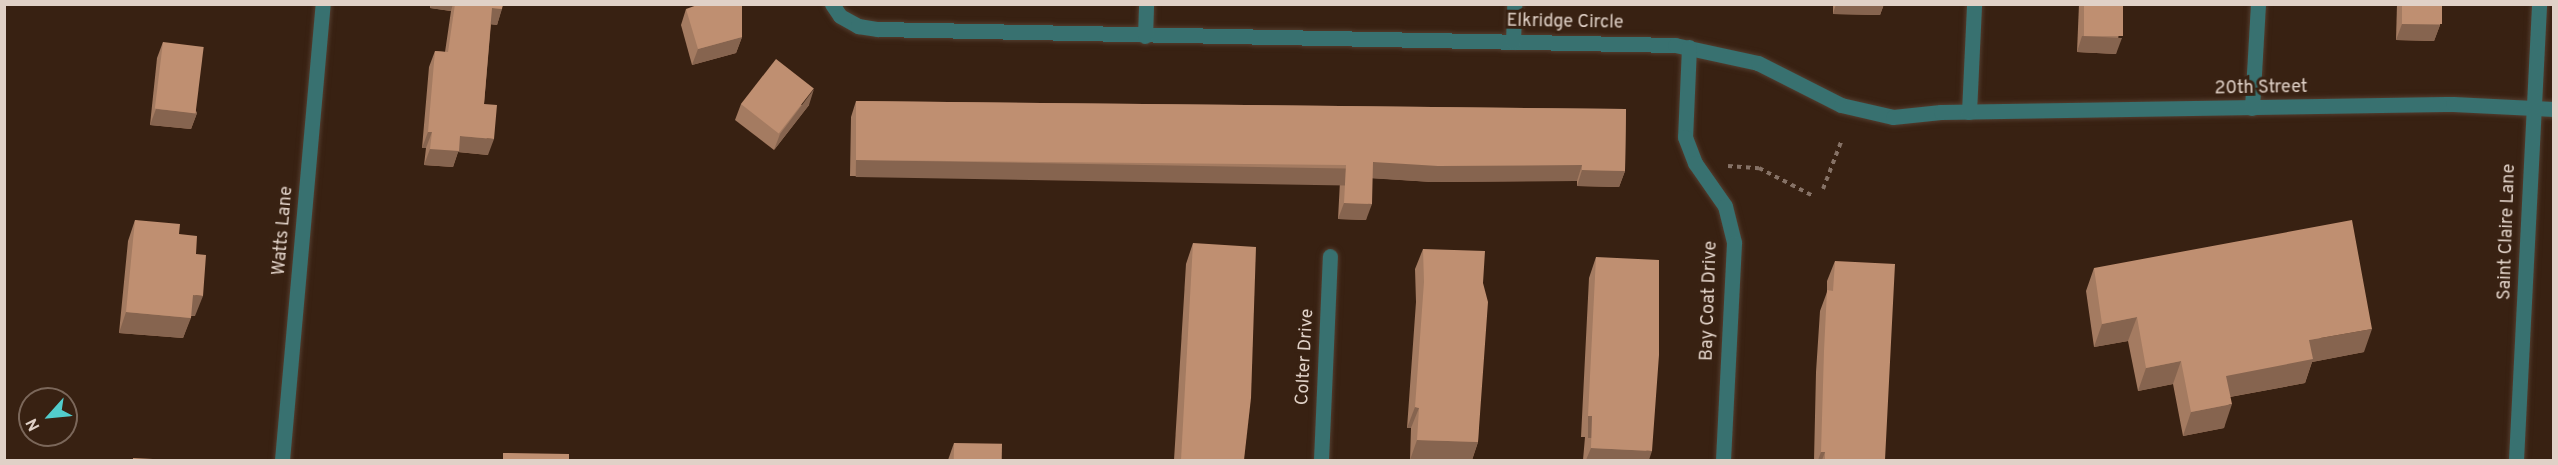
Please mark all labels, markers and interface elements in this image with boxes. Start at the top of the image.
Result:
street label: Elkridge Circle [1506,11,1624,35]
street label: 20th Street [2214,77,2308,101]
street label: Saint Claire Lane [2495,163,2521,301]
street label: Watts Lane [269,185,299,277]
street label: Bay Coat Drive [1697,241,1723,361]
street label: Colter Drive [1293,308,1319,406]
north arrow [18,387,78,447]
text: N [22,415,45,434]

